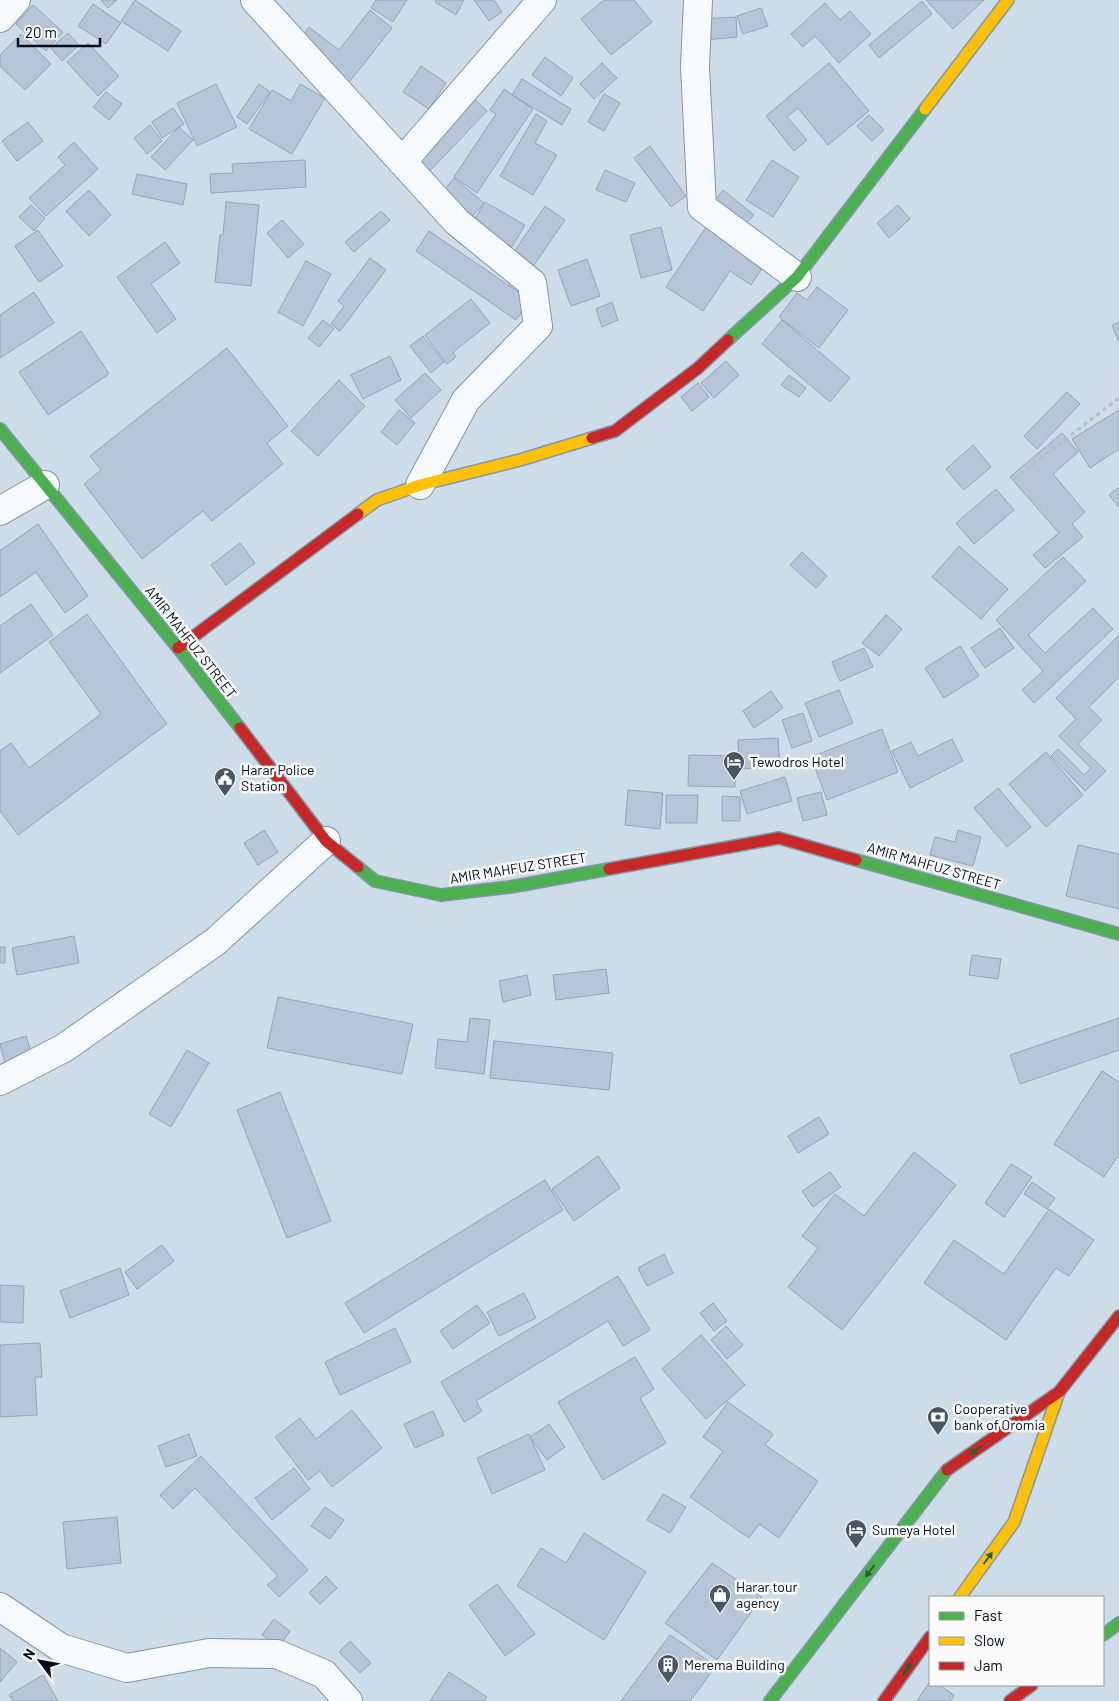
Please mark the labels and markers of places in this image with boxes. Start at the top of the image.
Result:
hotel icon: Tewodros Hotel [722,750,746,781]
place label: Tewodros Hotel [750,753,844,770]
place label: Harar Police Station [241,761,315,794]
public building icon: Harar Police Station [213,766,237,797]
place label: Cooperative bank of Oromia [954,1400,1045,1433]
bank icon: Cooperative bank of Oromia [926,1405,950,1436]
hotel icon: Sumeya Hotel [844,1518,868,1549]
place label: Sumeya Hotel [872,1521,955,1538]
place label: Harar tour agency [736,1578,798,1611]
shop icon: Harar tour agency [708,1583,732,1614]
building icon: Merema Building [656,1653,680,1684]
place label: Merema Building [684,1656,785,1673]

